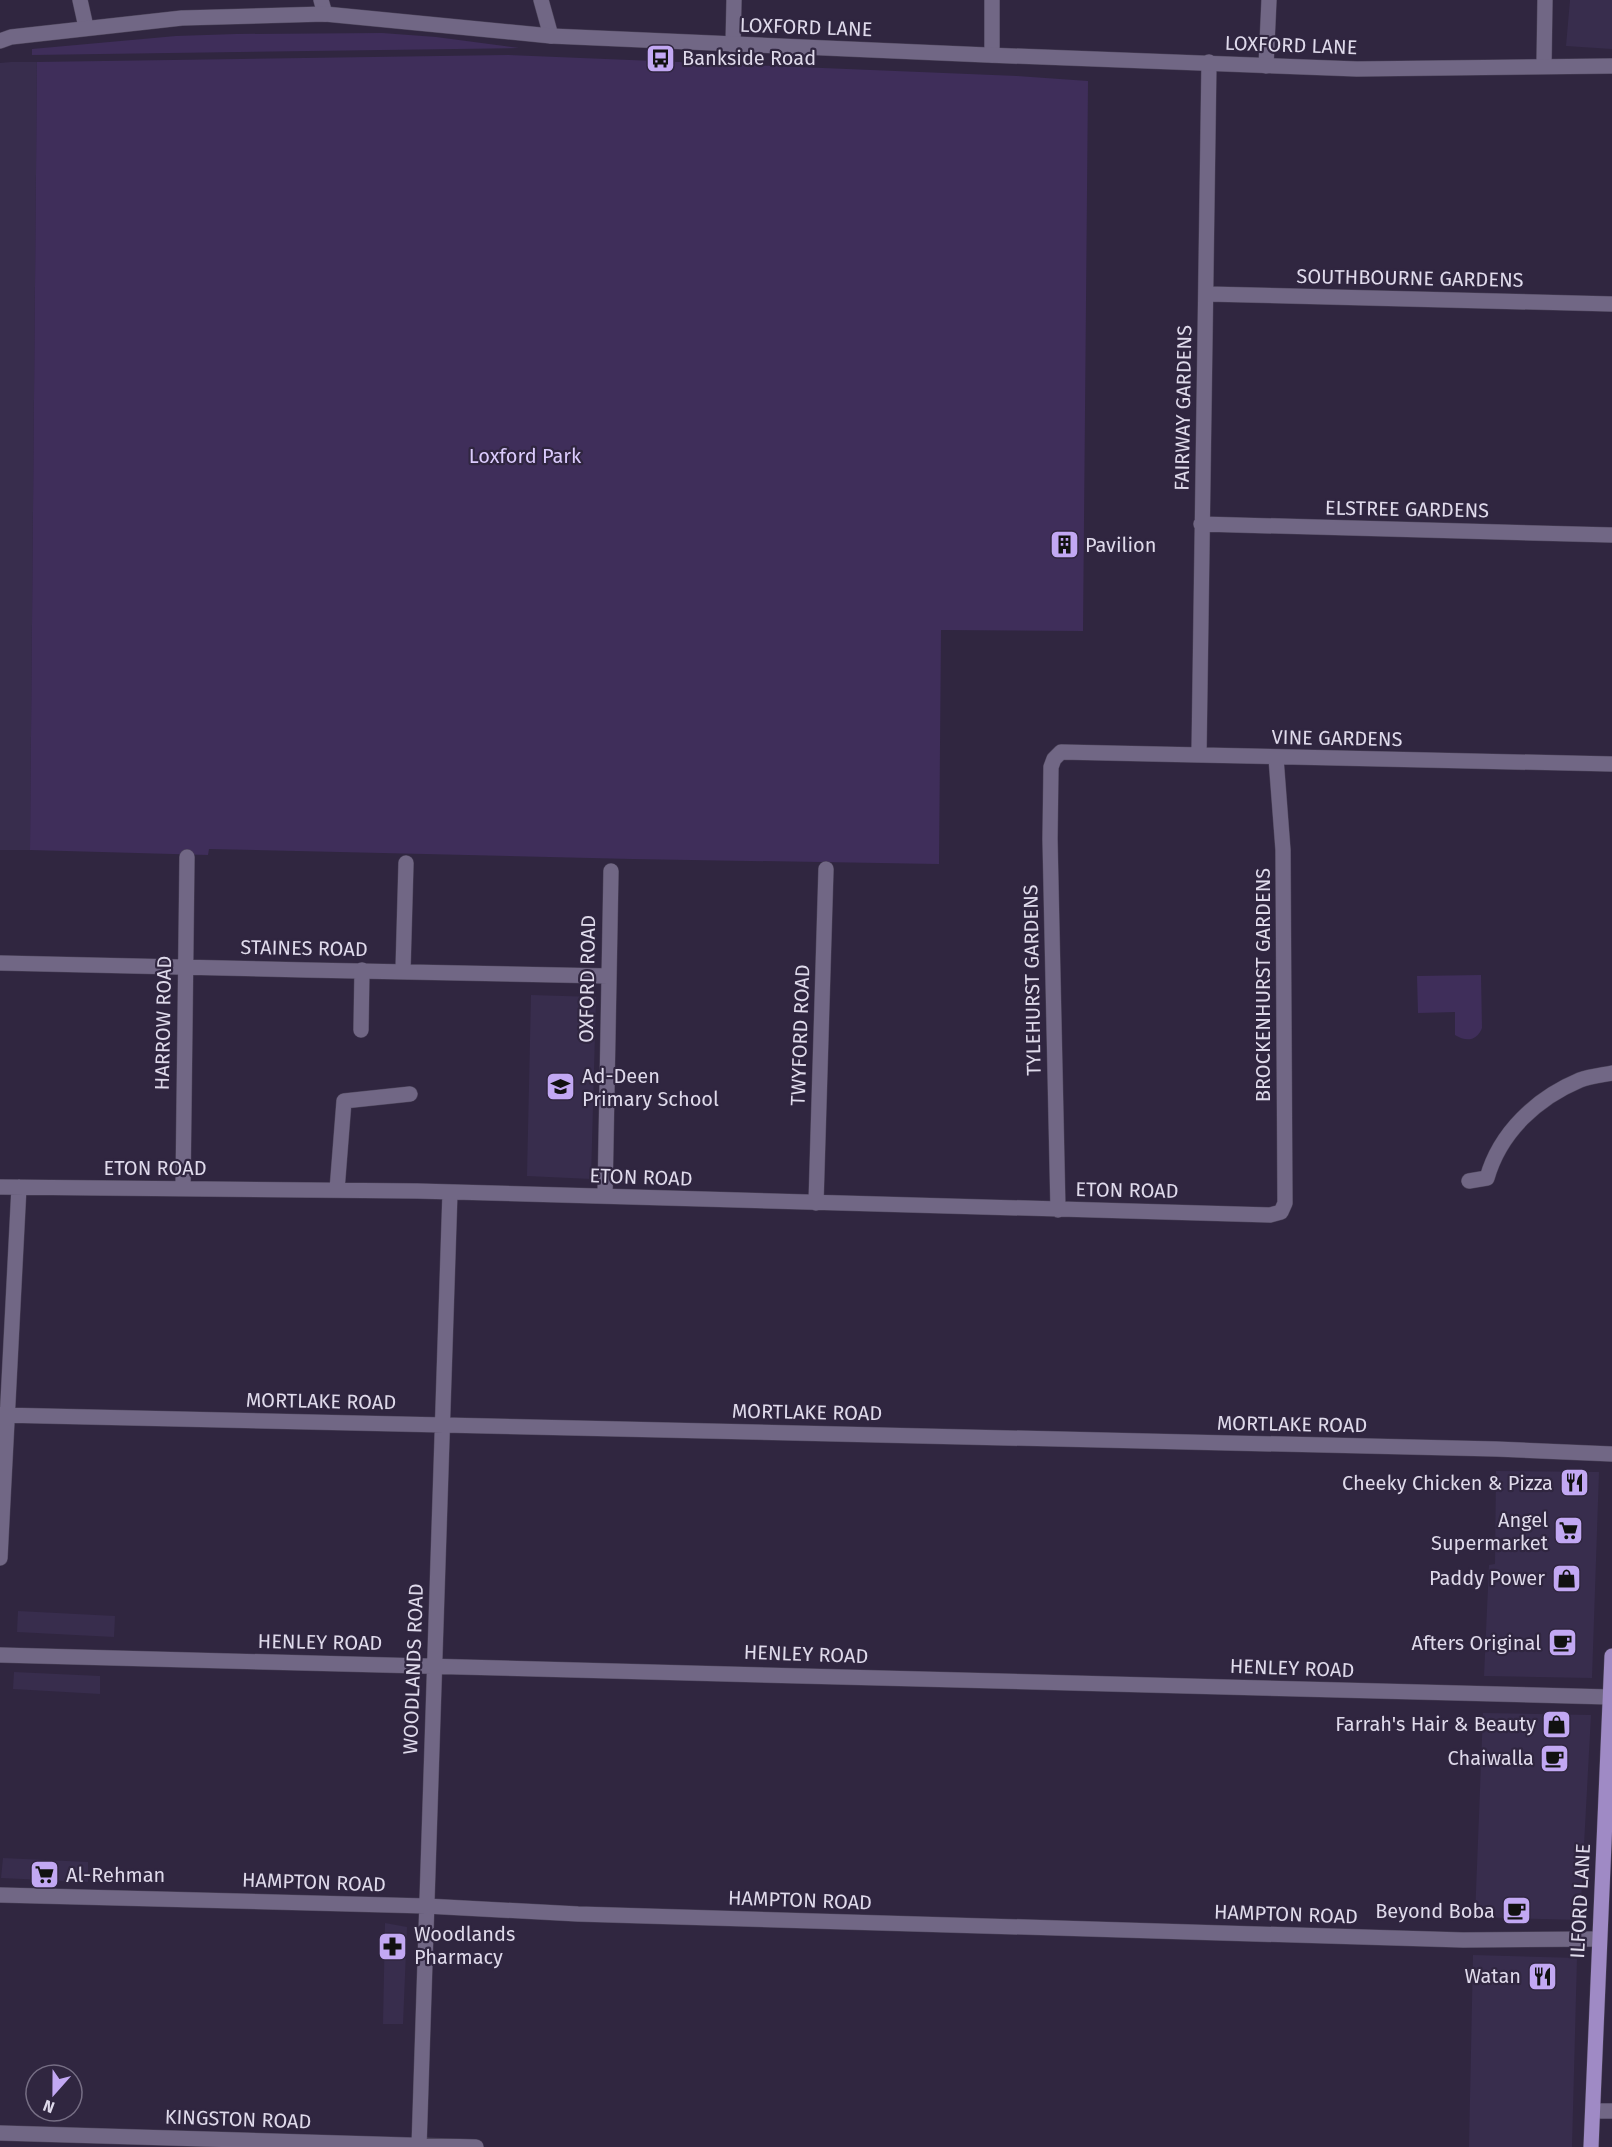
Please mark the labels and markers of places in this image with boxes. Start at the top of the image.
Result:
bus stop icon: Bankside Road [645,42,677,74]
place label: Bankside Road [682,46,816,70]
building icon: Pavilion [1048,529,1080,561]
place label: Pavilion [1085,533,1156,557]
place label: Ad-Deen Primary School [582,1064,719,1111]
school or university icon: Ad-Deen Primary School [545,1071,577,1103]
restaurant icon: Cheeky Chicken & Pizza [1558,1467,1590,1499]
place label: Cheeky Chicken & Pizza [1342,1471,1553,1495]
place label: Angel Supermarket [1431,1508,1549,1555]
supermarket icon: Angel Supermarket [1553,1515,1585,1547]
shop icon: Paddy Power [1550,1562,1582,1594]
place label: Paddy Power [1429,1566,1545,1590]
cafe icon: Afters Original [1546,1627,1578,1659]
place label: Afters Original [1411,1631,1541,1655]
shop icon: Farrah's Hair & Beauty [1541,1708,1573,1740]
place label: Farrah's Hair & Beauty [1335,1712,1536,1736]
cafe icon: Chaiwalla [1539,1742,1571,1774]
place label: Chaiwalla [1447,1746,1534,1770]
supermarket icon: Al-Rehman [29,1859,61,1891]
place label: Al-Rehman [66,1863,165,1887]
cafe icon: Beyond Boba [1500,1895,1532,1927]
place label: Beyond Boba [1375,1899,1495,1923]
place label: Woodlands Pharmacy [414,1922,515,1969]
pharmacy icon: Woodlands Pharmacy [377,1930,409,1962]
restaurant icon: Watan [1526,1960,1558,1992]
place label: Watan [1465,1964,1521,1988]

